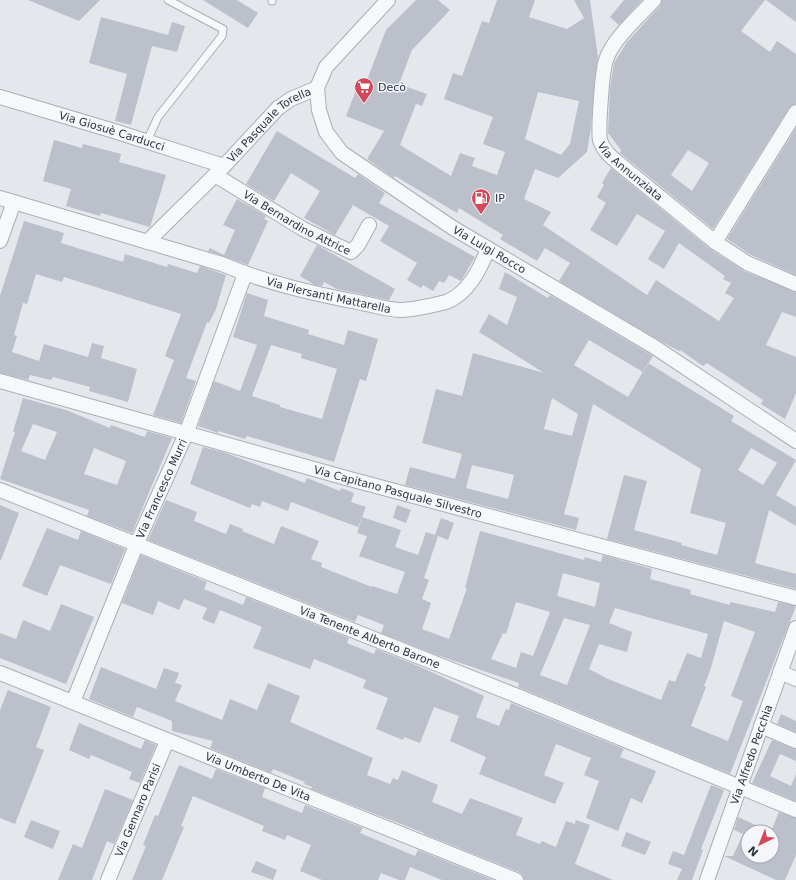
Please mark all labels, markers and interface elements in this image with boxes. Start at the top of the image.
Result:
supermarket icon: Decò [353,76,375,104]
place label: Decò [378,81,406,94]
street label: Via Pasquale Torella [225,85,313,165]
street label: Via Giosuè Carducci [57,109,166,154]
street label: Via Annunziata [595,140,665,204]
fuel station icon: IP [470,187,492,215]
street label: Via Bernardino Attrice [241,188,353,258]
place label: IP [495,192,505,205]
street label: Via Luigi Rocco [450,223,528,277]
street label: Via Piersanti Mattarella [265,275,392,316]
street label: Via Francesco Murri [134,437,190,541]
street label: Via Capitano Pasquale Silvestro [312,463,484,521]
street label: Via Tenente Alberto Barone [297,604,442,672]
street label: Via Alfredo Pecchia [728,703,775,807]
street label: Via Umberto De Vita [203,750,312,804]
street label: Via Gennaro Parisi [113,761,164,859]
north arrow [740,824,780,864]
text: N [746,843,761,859]

